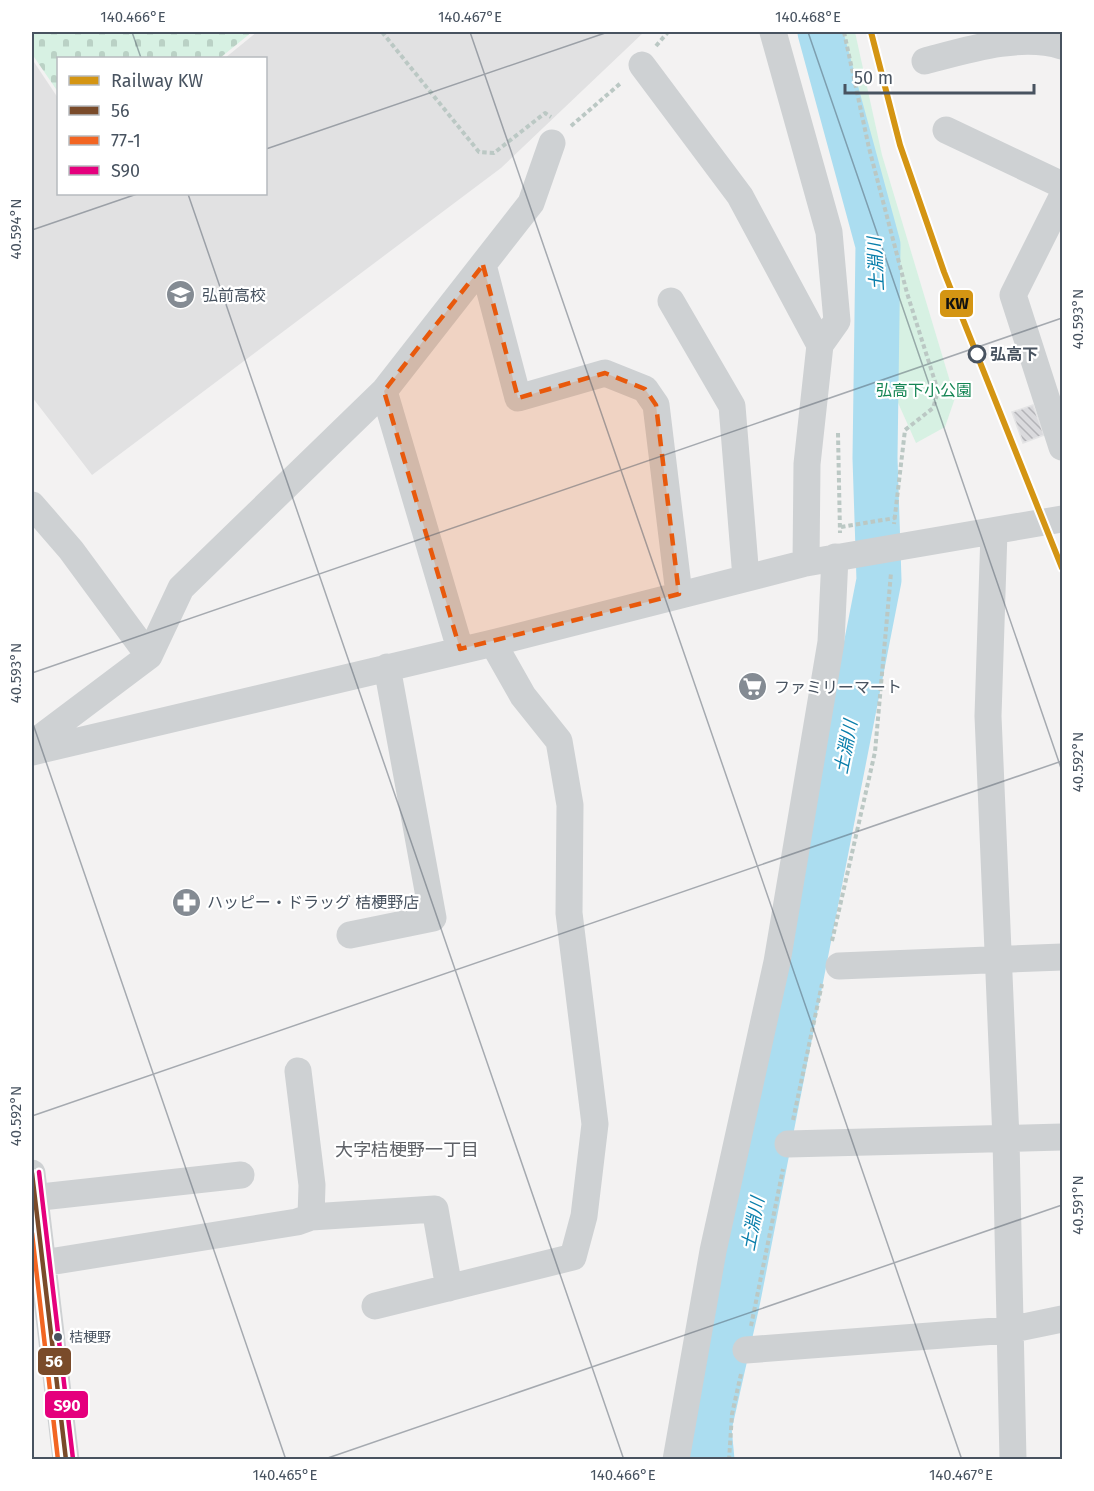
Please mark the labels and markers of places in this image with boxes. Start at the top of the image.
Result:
school or university icon: 弘前高校 [165,279,197,311]
place label: 弘前高校 [202,286,266,305]
marker: 弘高下 [968,345,986,363]
place label: 弘高下 [990,345,1038,364]
supermarket icon: ファミリーマート [737,671,769,703]
place label: ファミリーマート [774,678,902,697]
pharmacy icon: ハッピー・ドラッグ 桔梗野店 [170,886,202,918]
place label: ハッピー・ドラッグ 桔梗野店 [207,893,419,912]
place label: 桔梗野 [69,1329,111,1346]
marker: 桔梗野 [52,1331,64,1343]

